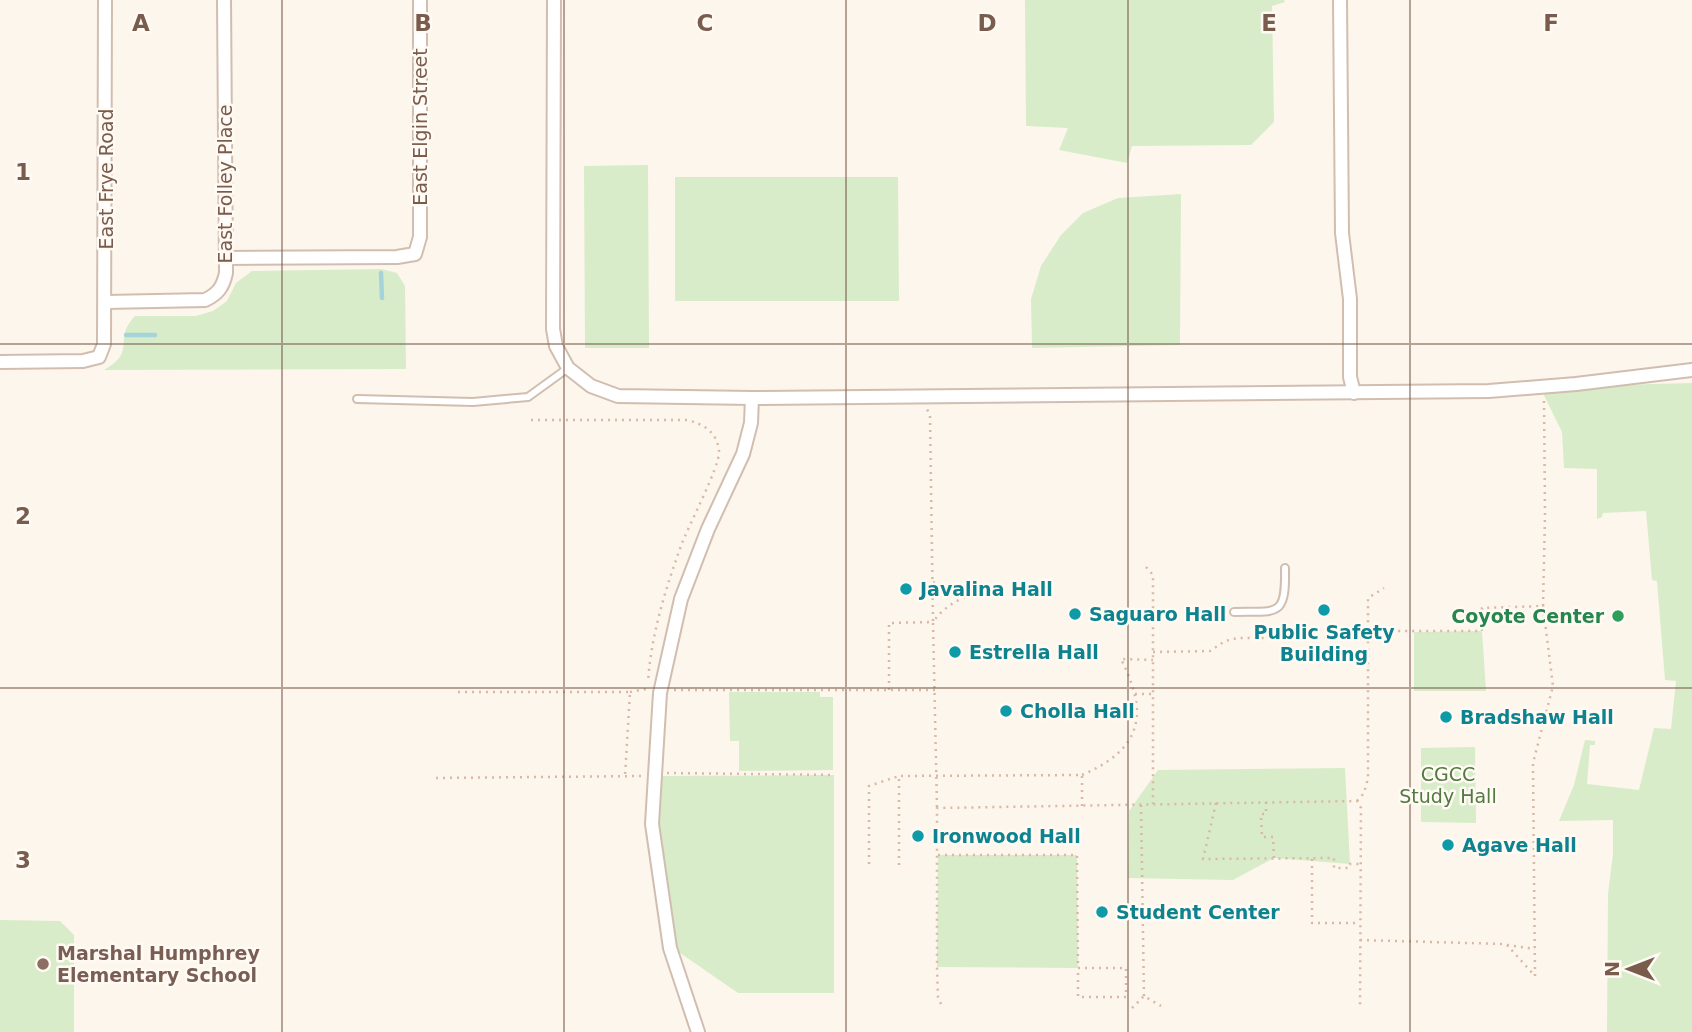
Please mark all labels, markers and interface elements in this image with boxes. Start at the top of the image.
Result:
text: A [132,10,150,36]
text: B [414,10,432,36]
text: C [697,10,713,36]
text: D [977,10,997,36]
text: E [1261,10,1277,36]
text: F [1543,10,1559,36]
street label: East Elgin Street [409,48,431,206]
street label: East Folley Place [214,105,236,263]
street label: East Frye Road [95,108,117,250]
text: 1 [15,159,31,185]
text: 2 [15,503,31,529]
place label: Javalina Hall [918,578,1053,600]
marker: Javalina Hall [898,581,914,597]
marker: Public Safety Building [1316,602,1332,618]
place label: Saguaro Hall [1089,603,1226,625]
place label: Coyote Center [1451,605,1605,627]
marker: Saguaro Hall [1067,606,1083,622]
marker: Coyote Center [1610,608,1626,624]
place label: Public Safety Building [1253,621,1395,665]
place label: Estrella Hall [969,641,1099,663]
marker: Estrella Hall [947,644,963,660]
place label: Cholla Hall [1020,700,1135,722]
marker: Cholla Hall [998,703,1014,719]
place label: Bradshaw Hall [1460,706,1614,728]
marker: Bradshaw Hall [1438,709,1454,725]
park label: CGCC Study Hall [1399,763,1497,807]
place label: Ironwood Hall [932,825,1081,847]
marker: Ironwood Hall [910,828,926,844]
place label: Agave Hall [1462,834,1577,856]
marker: Agave Hall [1440,837,1456,853]
text: 3 [15,847,31,873]
place label: Student Center [1116,901,1280,923]
marker: Student Center [1094,904,1110,920]
north arrow [1594,934,1664,1004]
place label: Marshal Humphrey Elementary School [57,942,260,986]
marker: Marshal Humphrey Elementary School [35,956,51,972]
text: N [1601,961,1623,977]

